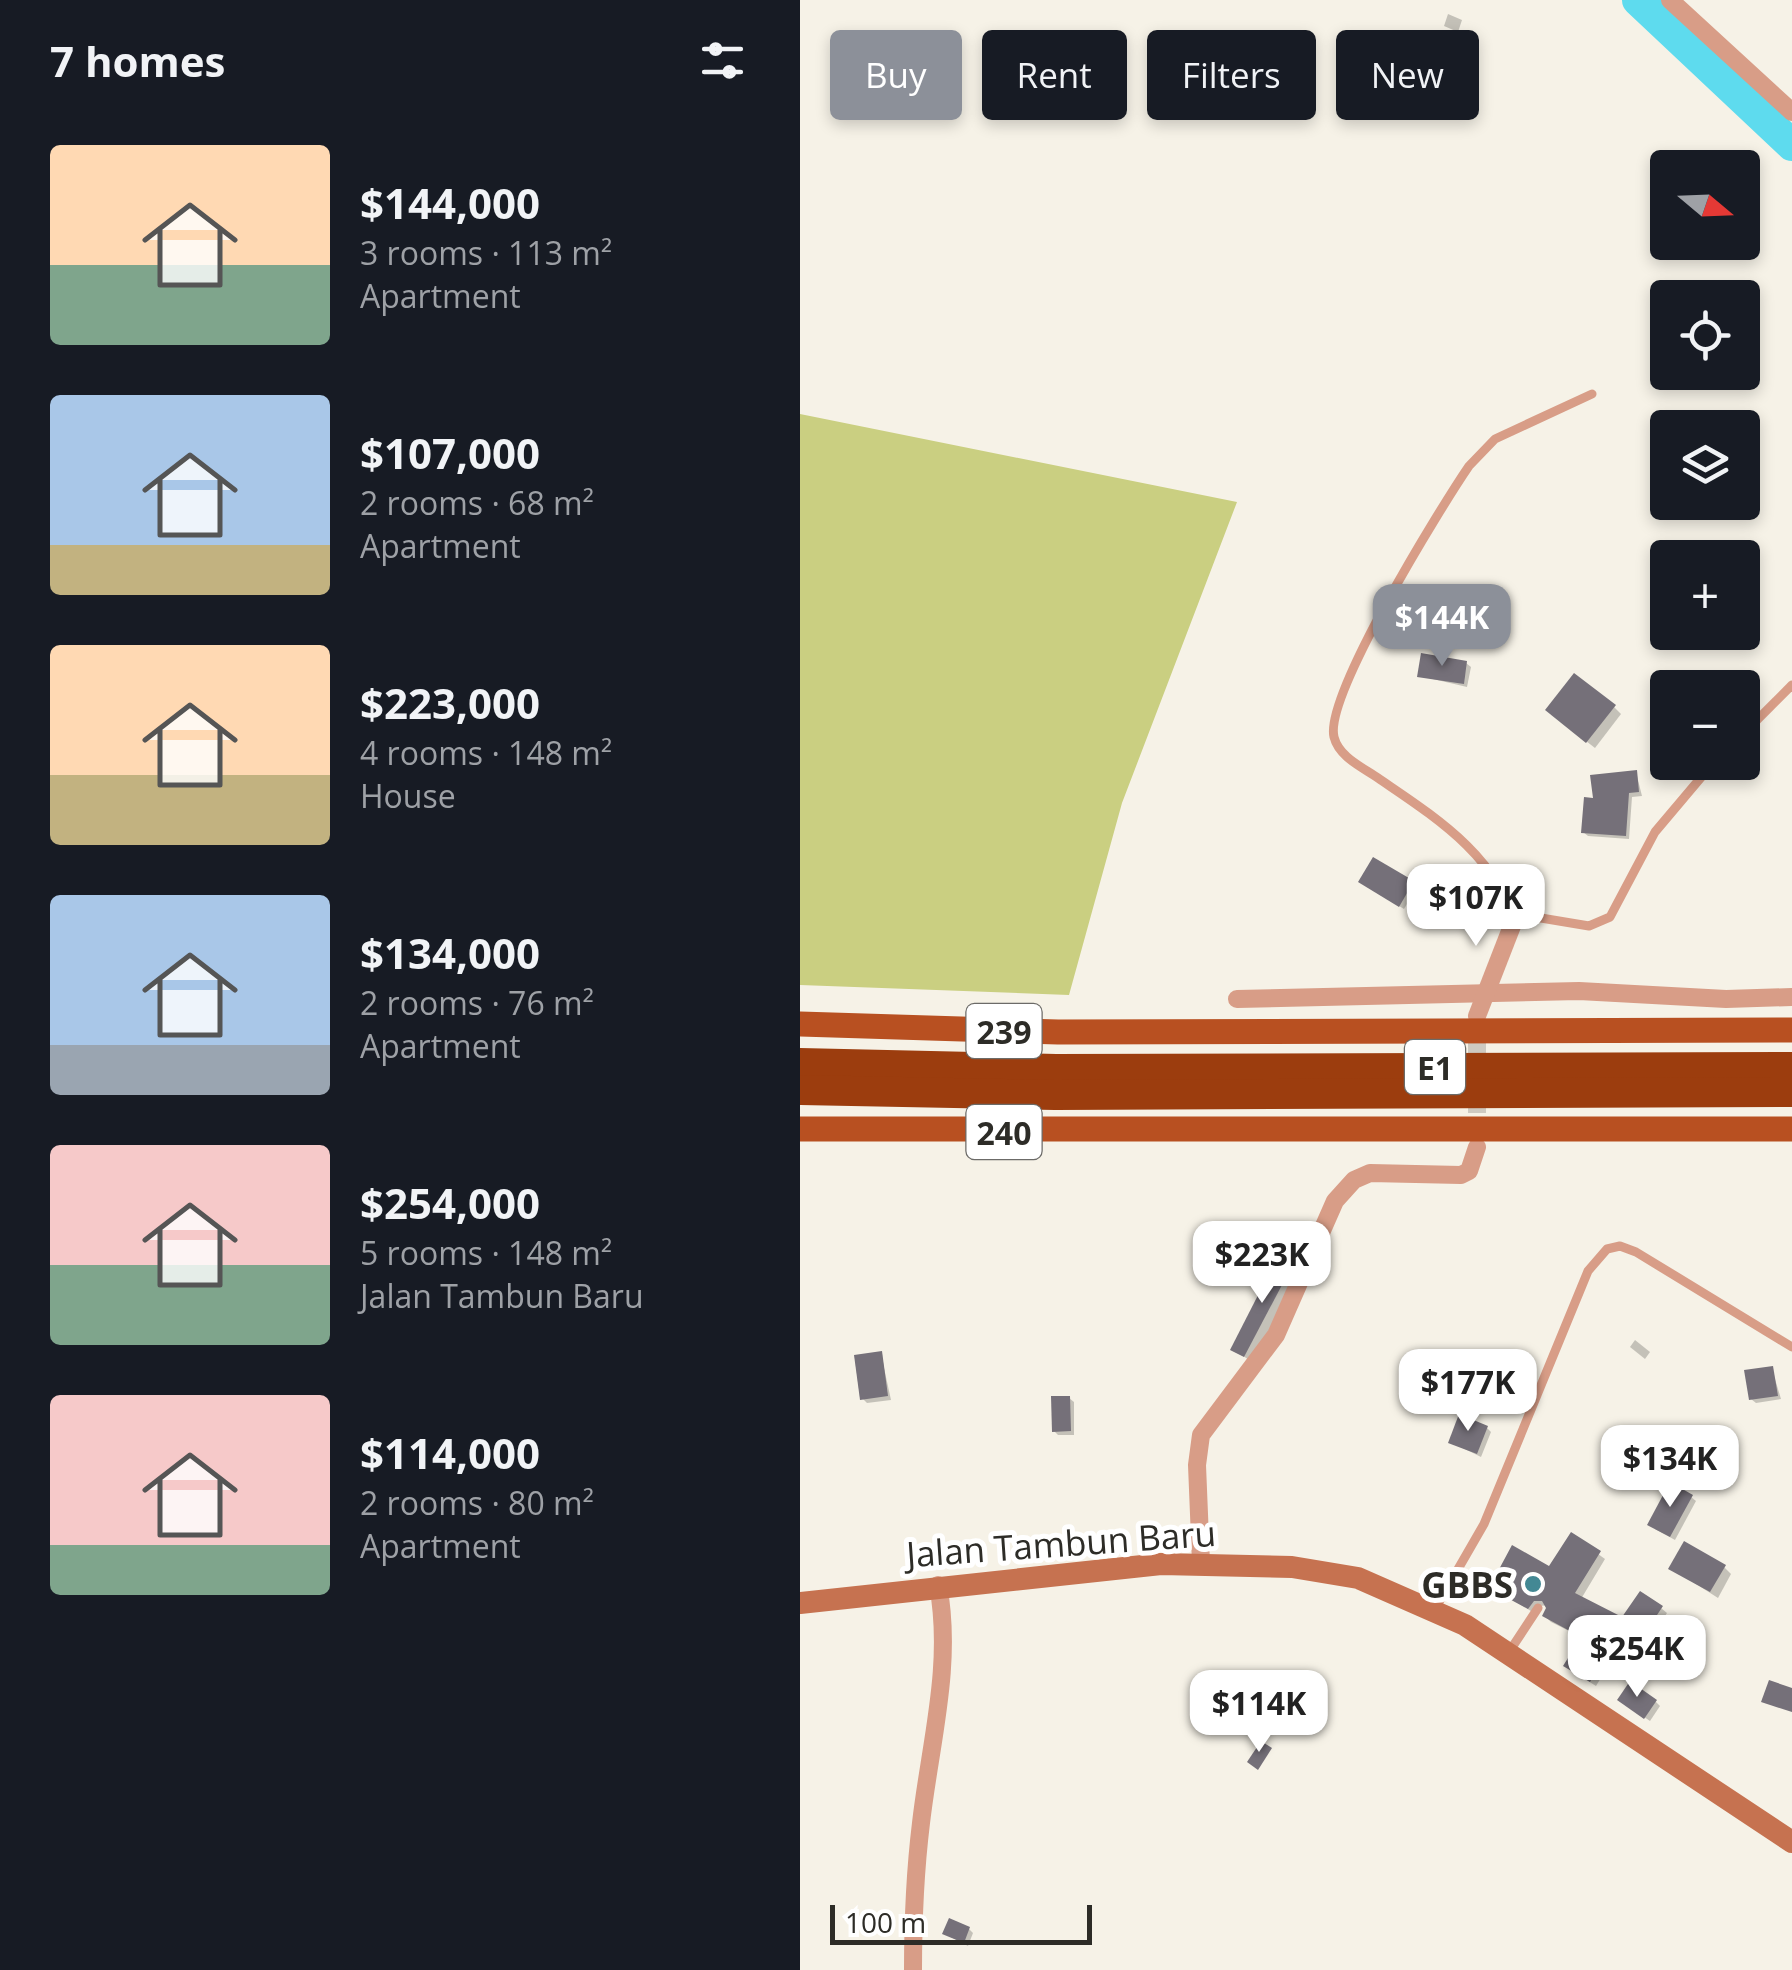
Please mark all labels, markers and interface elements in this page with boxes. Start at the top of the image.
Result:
chip: Buy [830,30,962,120]
chip: Rent [982,30,1127,120]
chip: Filters [1147,30,1316,120]
chip: New [1336,30,1479,120]
text: 7 homes [50,32,225,89]
icon: filters [695,33,750,88]
north arrow [1650,150,1760,260]
map controls [1650,150,1760,780]
text: $144,000 [360,174,540,231]
icon: home [130,185,250,305]
text: 3 rooms · 113 m² [360,231,612,274]
text: Apartment [360,274,521,317]
button: locate [1650,280,1760,390]
button: layers [1650,410,1760,520]
text: $107,000 [360,424,540,481]
icon: home [130,435,250,555]
text: 2 rooms · 68 m² [360,481,594,524]
text: Apartment [360,524,521,567]
button: + [1650,540,1760,650]
pin: $144K [1372,584,1512,669]
text: $144K [1395,595,1489,638]
button: − [1650,670,1760,780]
text: $223,000 [360,674,540,731]
icon: home [130,685,250,805]
text: 4 rooms · 148 m² [360,731,612,774]
text: House [360,774,456,817]
pin: $107K [1406,864,1546,949]
text: $107K [1429,875,1523,918]
text: $134,000 [360,924,540,981]
icon: home [130,935,250,1055]
text: 2 rooms · 76 m² [360,981,594,1024]
road number: 239 [966,1004,1042,1058]
text: Apartment [360,1024,521,1067]
road number: E1 [1405,1040,1465,1094]
road number: 240 [966,1105,1042,1159]
text: $254,000 [360,1174,540,1231]
icon: home [130,1185,250,1305]
pin: $223K [1192,1221,1332,1306]
text: 5 rooms · 148 m² [360,1231,612,1274]
text: $223K [1215,1232,1309,1275]
text: Jalan Tambun Baru [360,1274,644,1317]
pin: $177K [1398,1349,1538,1434]
text: $177K [1421,1360,1515,1403]
text: $114,000 [360,1424,540,1481]
pin: $134K [1600,1425,1740,1510]
icon: home [130,1435,250,1555]
text: $134K [1623,1436,1717,1479]
text: 2 rooms · 80 m² [360,1481,594,1524]
street label: Jalan Tambun Baru [902,1509,1217,1577]
text: Apartment [360,1524,521,1567]
place label: GBBS [1421,1561,1513,1608]
marker: GBBS [1522,1573,1544,1595]
pin: $254K [1567,1615,1707,1700]
text: $254K [1590,1626,1684,1669]
pin: $114K [1189,1670,1329,1755]
text: $114K [1212,1681,1306,1724]
scale bar [830,1900,1092,1944]
text: 100 m [845,1903,926,1941]

